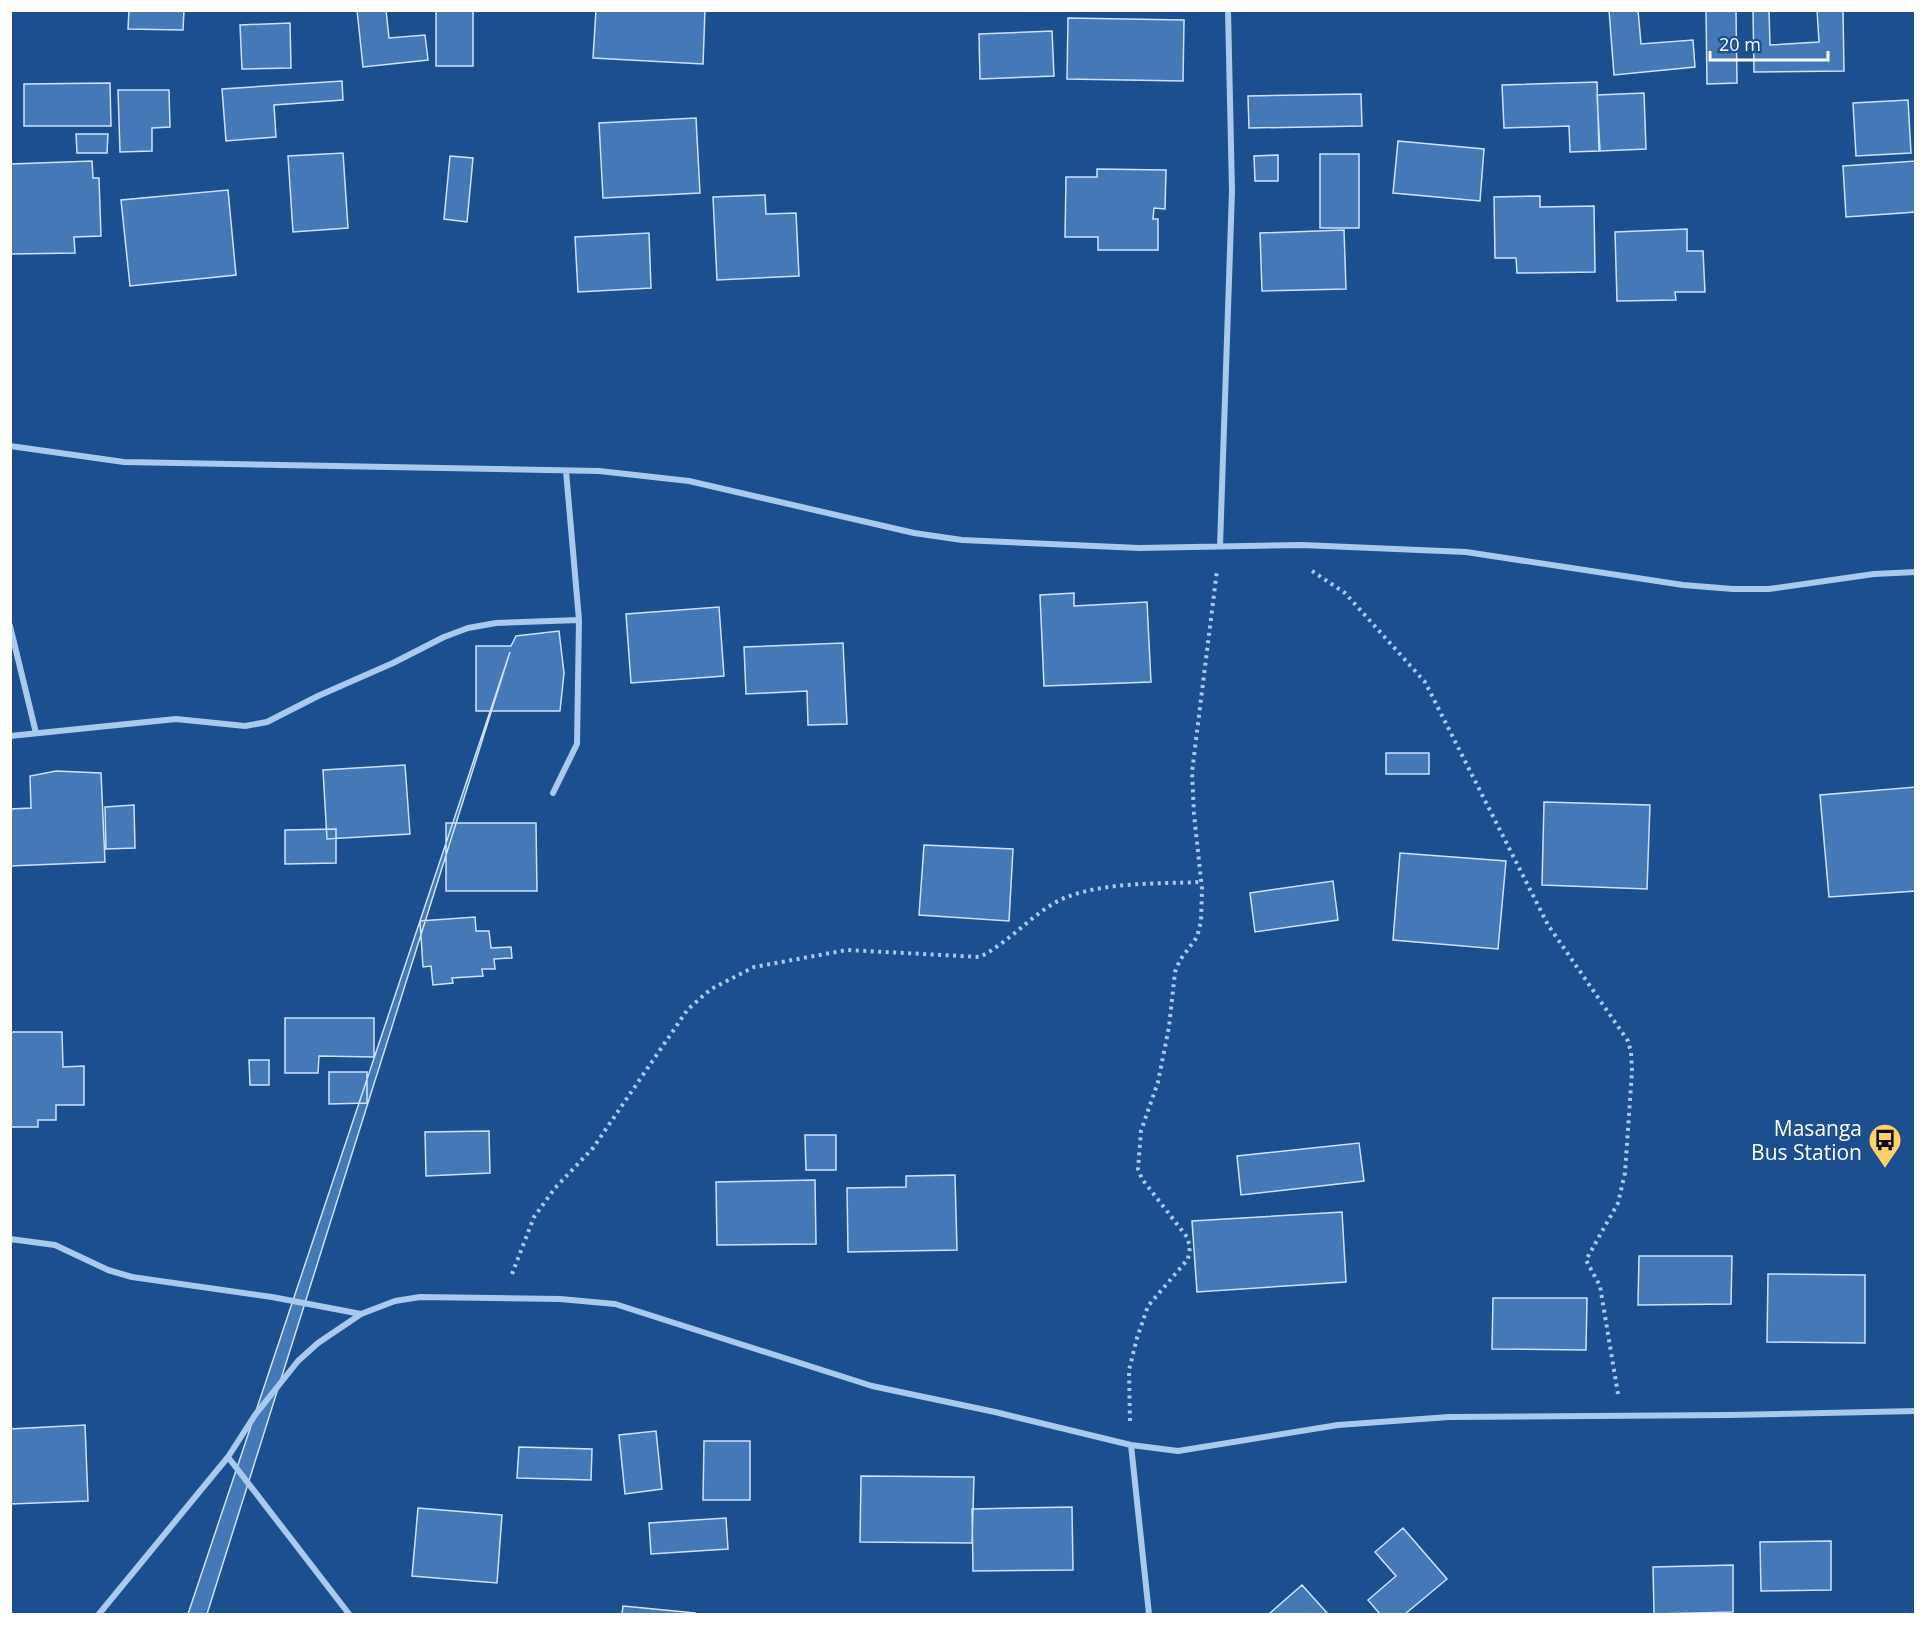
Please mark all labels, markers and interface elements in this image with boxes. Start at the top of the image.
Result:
scale bar [1710,24,1828,62]
text: 20 m [1719,32,1761,56]
place label: Masanga Bus Station [1751,1114,1862,1166]
bus stop icon: Masanga Bus Station [1867,1122,1903,1169]

